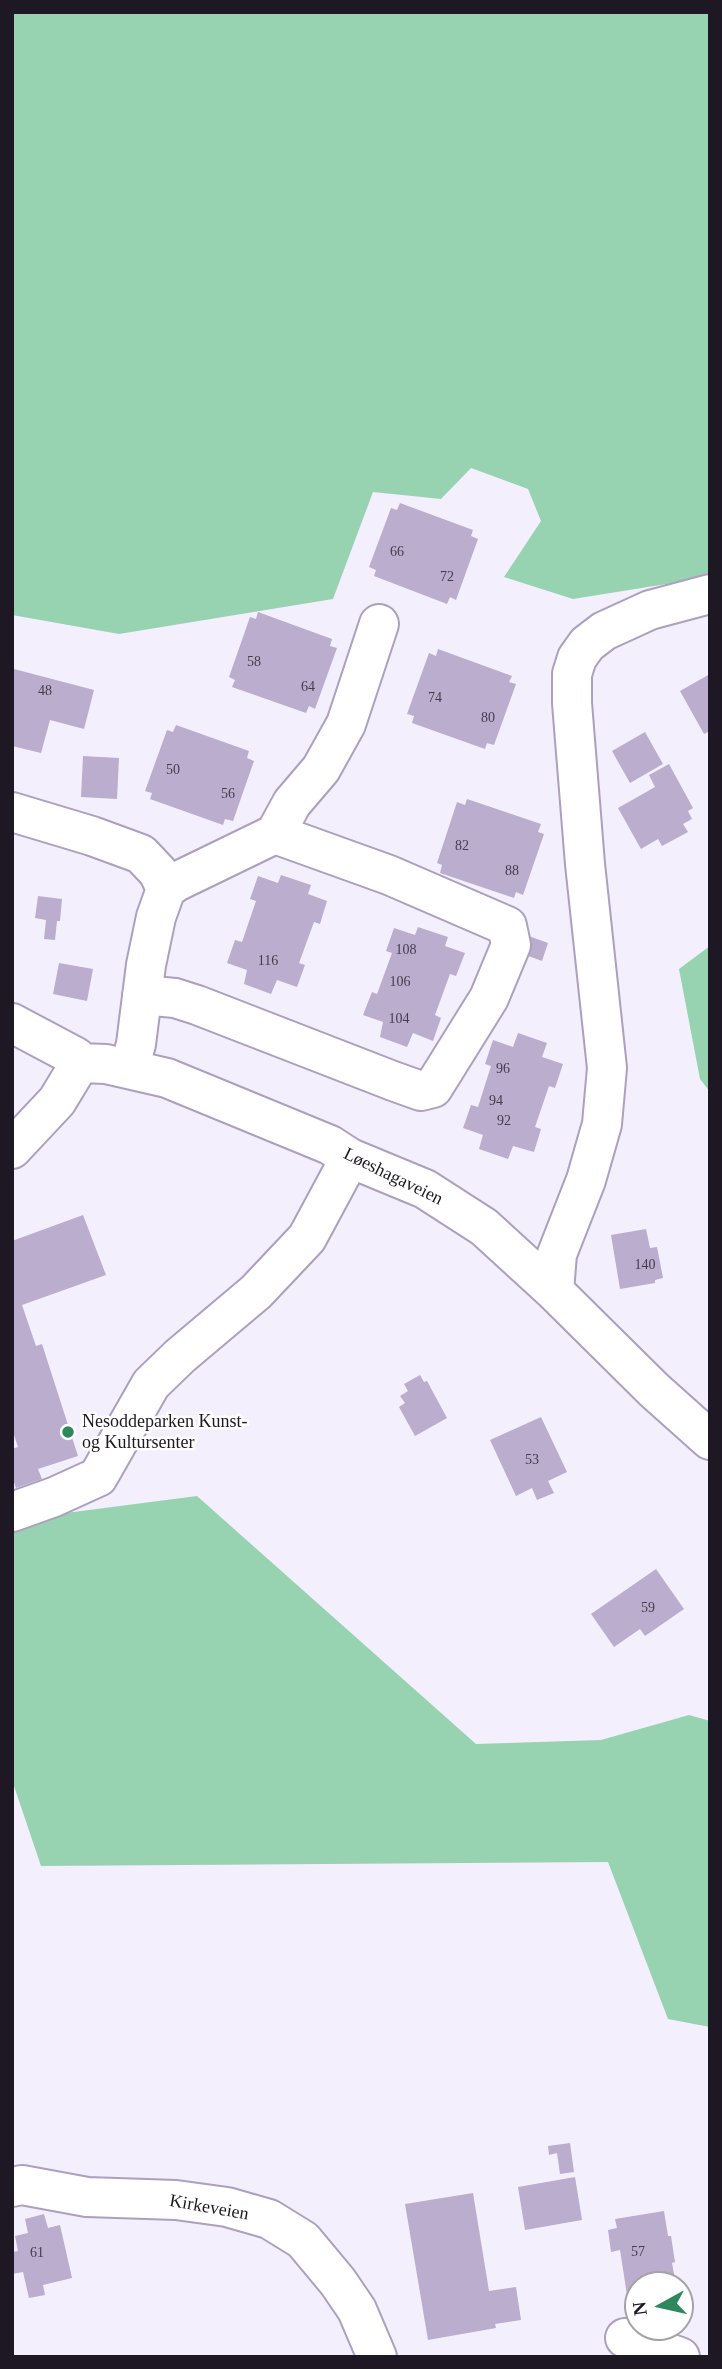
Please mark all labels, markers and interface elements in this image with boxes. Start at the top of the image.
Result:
house number: 66 [390,544,404,560]
house number: 72 [440,569,454,585]
house number: 58 [247,654,261,670]
house number: 64 [301,679,315,695]
house number: 48 [38,683,52,699]
house number: 74 [428,690,442,706]
house number: 80 [481,710,495,726]
house number: 50 [166,762,180,778]
house number: 56 [221,786,235,802]
house number: 82 [455,838,469,854]
house number: 88 [505,863,519,879]
house number: 108 [396,942,416,958]
house number: 116 [258,953,278,969]
house number: 106 [390,974,410,990]
house number: 104 [388,1011,410,1027]
house number: 96 [496,1061,510,1077]
house number: 94 [489,1093,503,1109]
house number: 92 [497,1113,511,1129]
street label: Løeshagaveien [340,1144,446,1210]
house number: 140 [634,1257,656,1273]
place label: Nesoddeparken Kunst- og Kultursenter [82,1411,247,1454]
marker: Nesoddeparken Kunst- og Kultursenter [60,1424,76,1440]
house number: 53 [525,1452,539,1468]
house number: 59 [641,1600,655,1616]
street label: Kirkeveien [168,2190,250,2226]
house number: 57 [631,2244,645,2260]
house number: 61 [30,2245,44,2261]
north arrow [624,2271,694,2341]
text: N [628,2300,651,2317]

